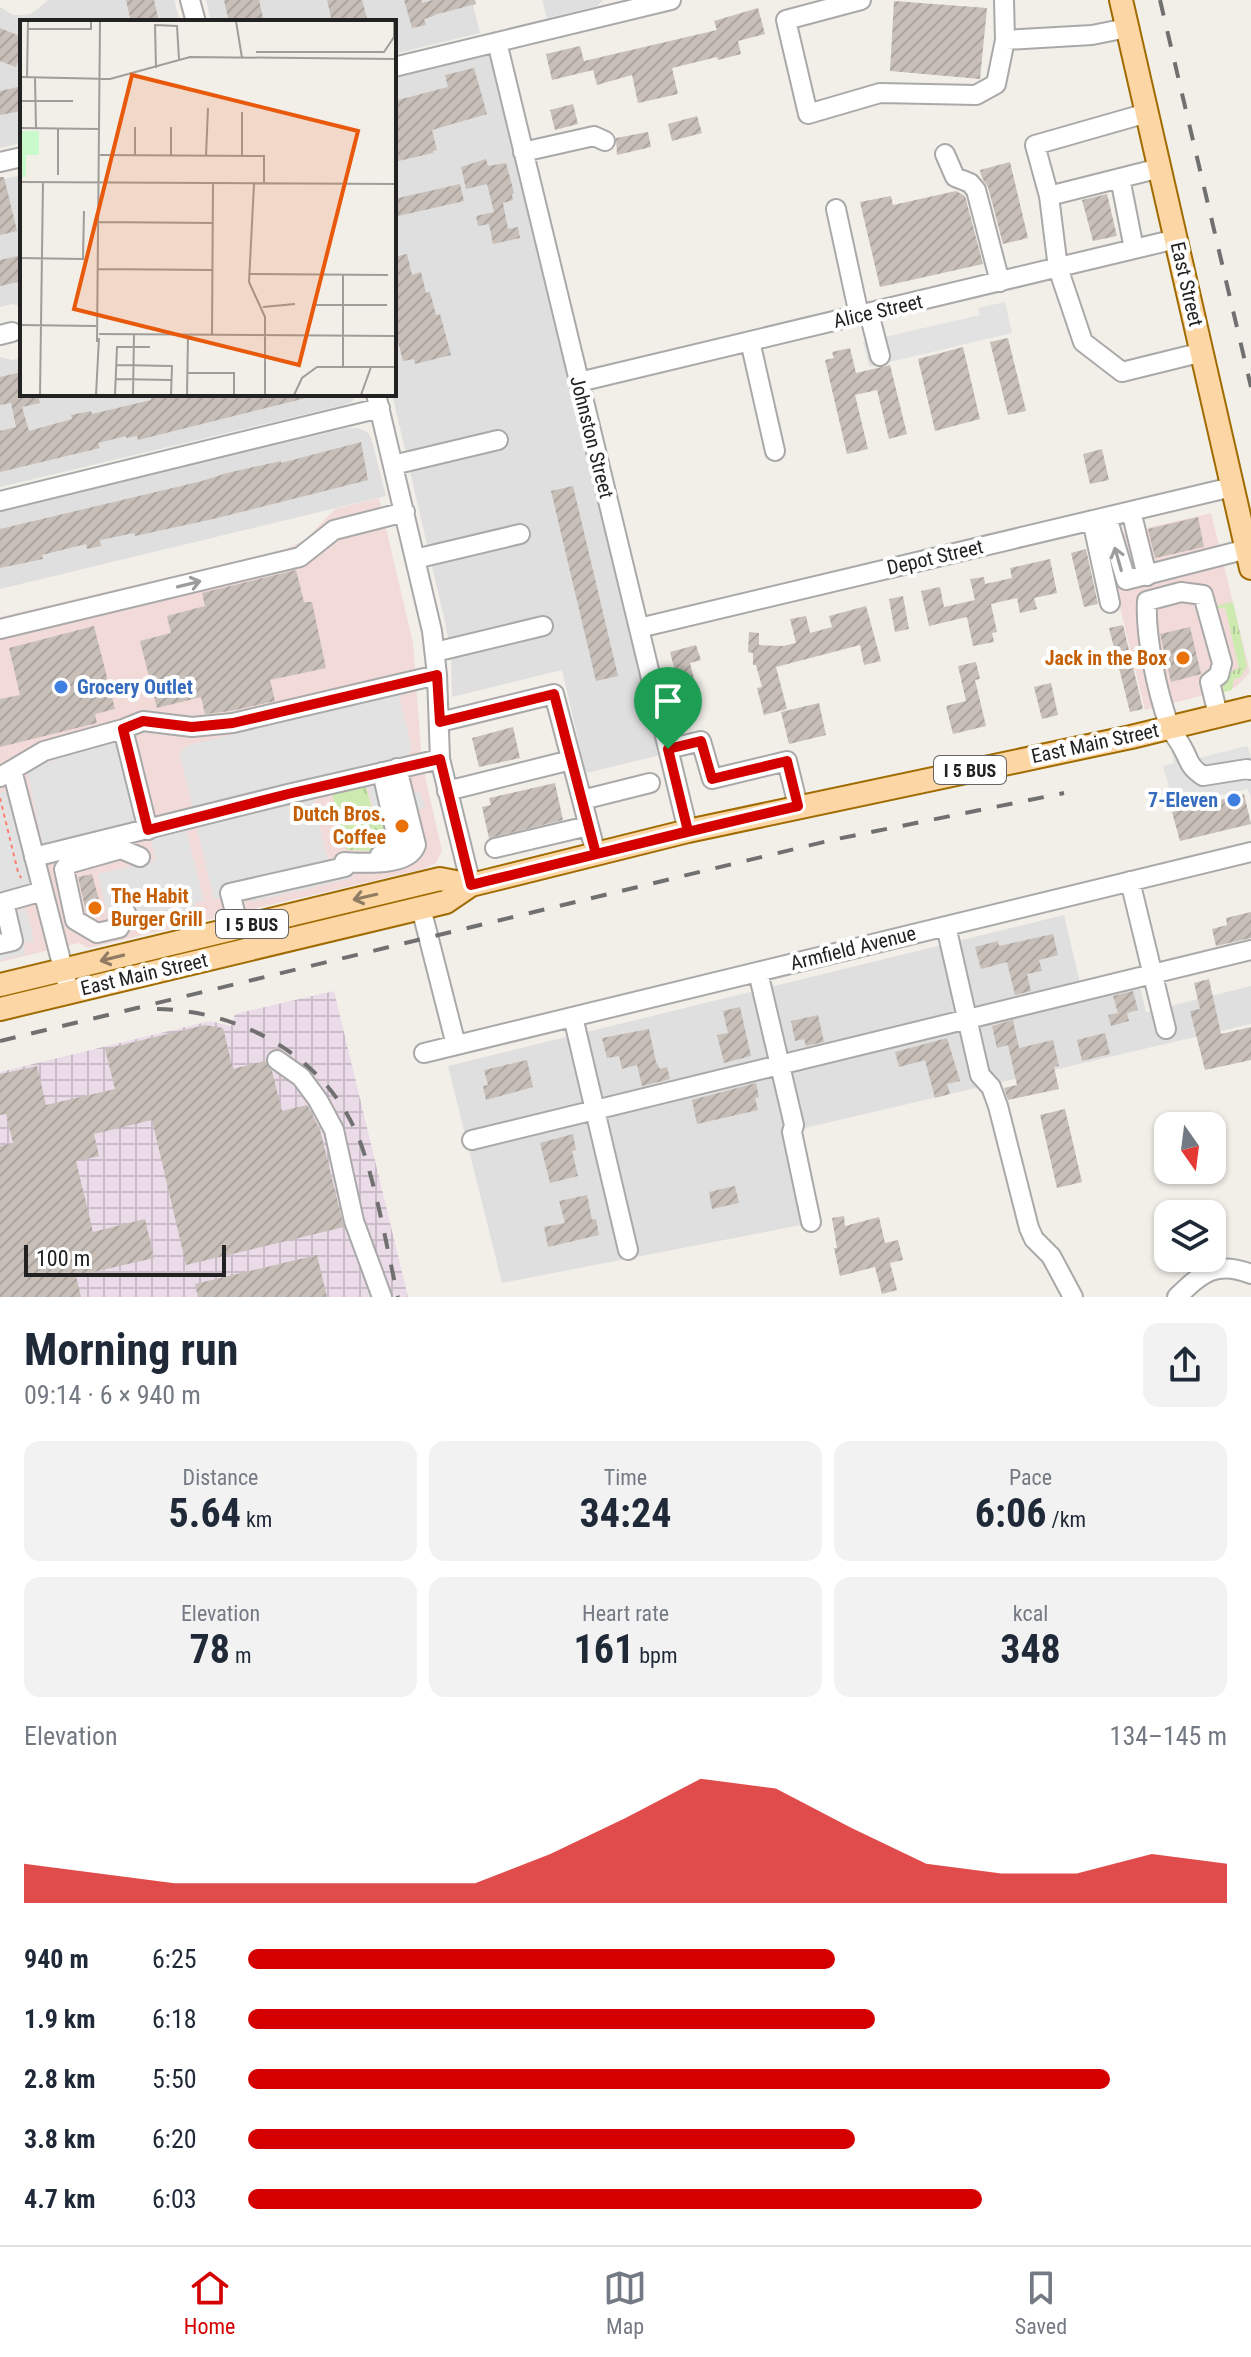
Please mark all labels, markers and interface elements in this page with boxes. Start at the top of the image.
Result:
inset map [20,20,396,396]
street label: East Street [1166,239,1208,329]
street label: Alice Street [831,289,925,333]
street label: Johnston Street [565,373,619,501]
street label: Depot Street [885,534,986,580]
one-way arrow [1110,547,1125,573]
one-way arrow [176,575,201,590]
place label: Jack in the Box [1045,646,1167,670]
marker: Jack in the Box [1174,649,1192,667]
pin [634,667,702,749]
place label: Grocery Outlet [77,675,193,699]
marker: Grocery Outlet [52,678,70,696]
icon: arrive [646,679,690,723]
street label: East Main Street [1029,718,1161,768]
road number: I 5 BUS [934,756,1006,784]
place label: 7-Eleven [1148,788,1218,812]
marker: 7-Eleven [1225,791,1243,809]
place label: Dutch Bros. Coffee [293,802,386,849]
marker: Dutch Bros. Coffee [393,817,411,835]
place label: The Habit Burger Grill [111,884,203,931]
one-way arrow [352,891,378,906]
marker: The Habit Burger Grill [86,899,104,917]
road number: I 5 BUS [216,910,288,938]
street label: Armfield Avenue [788,921,918,975]
street label: East Main Street [78,948,210,1000]
one-way arrow [99,951,125,966]
north arrow [1154,1112,1226,1184]
map controls [1154,1112,1226,1272]
button: layers [1154,1200,1226,1272]
scale bar [24,1241,226,1277]
text: 100 m [36,1246,90,1271]
button: share [1143,1323,1227,1407]
text: Morning run [24,1324,238,1376]
text: 09:14 · 6 × 940 m [24,1380,201,1410]
text: Distance [183,1465,258,1490]
text: Time [604,1465,647,1490]
text: Pace [1009,1465,1052,1490]
text: 5.64 [169,1490,241,1537]
text: 34:24 [580,1490,671,1537]
text: 6:06 [975,1490,1046,1537]
text: km [241,1507,272,1532]
text: /km [1046,1507,1086,1532]
text: Elevation [181,1601,260,1626]
text: Heart rate [582,1601,669,1626]
text: kcal [1013,1601,1048,1626]
text: 78 [189,1626,230,1673]
text: 161 [574,1626,634,1673]
text: 348 [1000,1626,1061,1673]
text: m [230,1643,252,1668]
text: bpm [634,1643,677,1668]
text: Elevation [24,1721,118,1751]
text: 134–145 m [1110,1721,1227,1751]
text: 940 m [24,1944,89,1974]
text: 6:25 [152,1944,197,1974]
text: 1.9 km [24,2004,96,2034]
text: 6:18 [152,2004,197,2034]
text: 2.8 km [24,2064,96,2094]
text: 5:50 [152,2064,197,2094]
text: 3.8 km [24,2124,96,2154]
text: 6:20 [152,2124,197,2154]
text: 4.7 km [24,2184,96,2214]
text: 6:03 [152,2184,197,2214]
tab: Home [184,2266,235,2339]
tab: Map [603,2266,647,2339]
tab: Saved [1015,2266,1067,2339]

